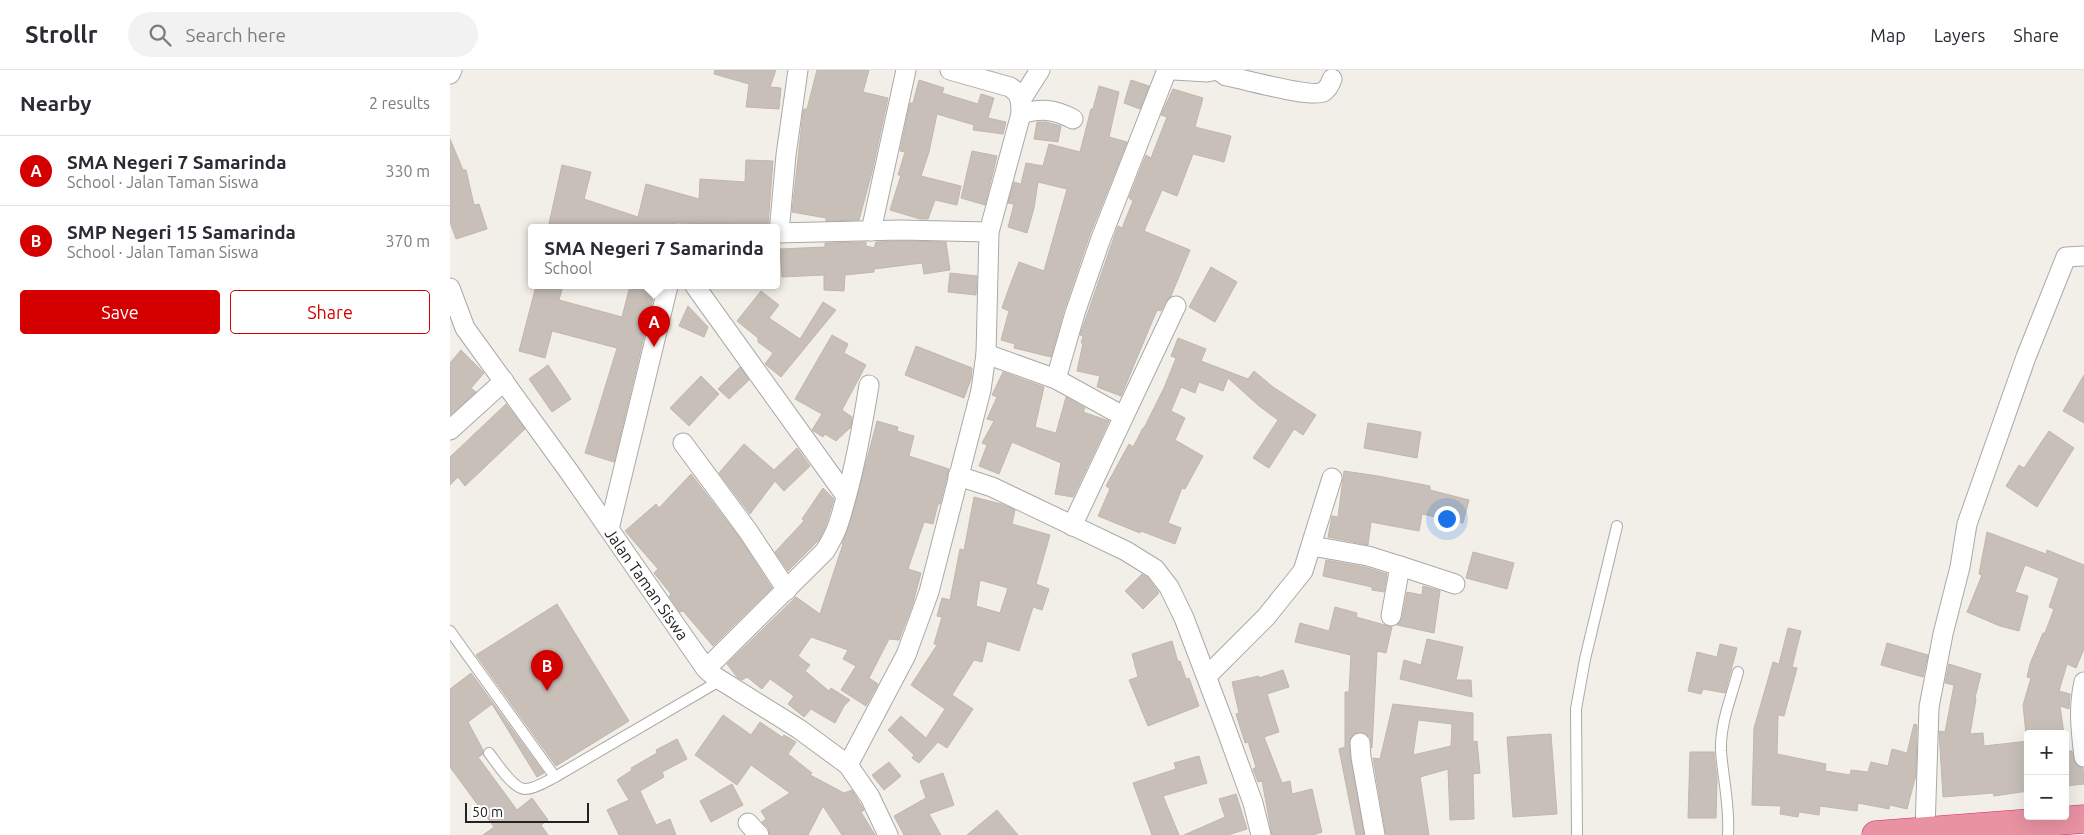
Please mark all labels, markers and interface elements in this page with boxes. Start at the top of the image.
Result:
search box [128,12,478,57]
text: Strollr [25,21,98,48]
icon: search [146,21,174,49]
text: Search here [186,24,286,46]
text: Map [1870,25,1906,45]
text: Layers [1934,25,1985,45]
text: Share [2013,25,2059,45]
text: Nearby [20,91,91,115]
text: 2 results [369,94,430,112]
text: SMA Negeri 7 Samarinda [67,151,287,173]
text: A [30,162,42,180]
text: 330 m [385,162,430,180]
text: School · Jalan Taman Siswa [67,173,259,191]
text: SMP Negeri 15 Samarinda [67,221,296,243]
popup [528,224,780,289]
text: B [31,232,41,250]
text: 370 m [385,232,430,250]
text: SMA Negeri 7 Samarinda [544,237,764,259]
text: School · Jalan Taman Siswa [67,243,259,261]
text: School [544,259,592,277]
button: Save [20,290,220,334]
button: Share [230,290,430,334]
pin: A [638,306,670,347]
your location [1434,506,1460,532]
street label: Jalan Taman Siswa [602,525,692,643]
pin: B [531,650,563,691]
map controls [2024,730,2069,820]
button: + [2024,730,2069,775]
button: − [2024,775,2069,820]
scale bar [465,800,589,823]
text: 50 m [472,804,503,820]

